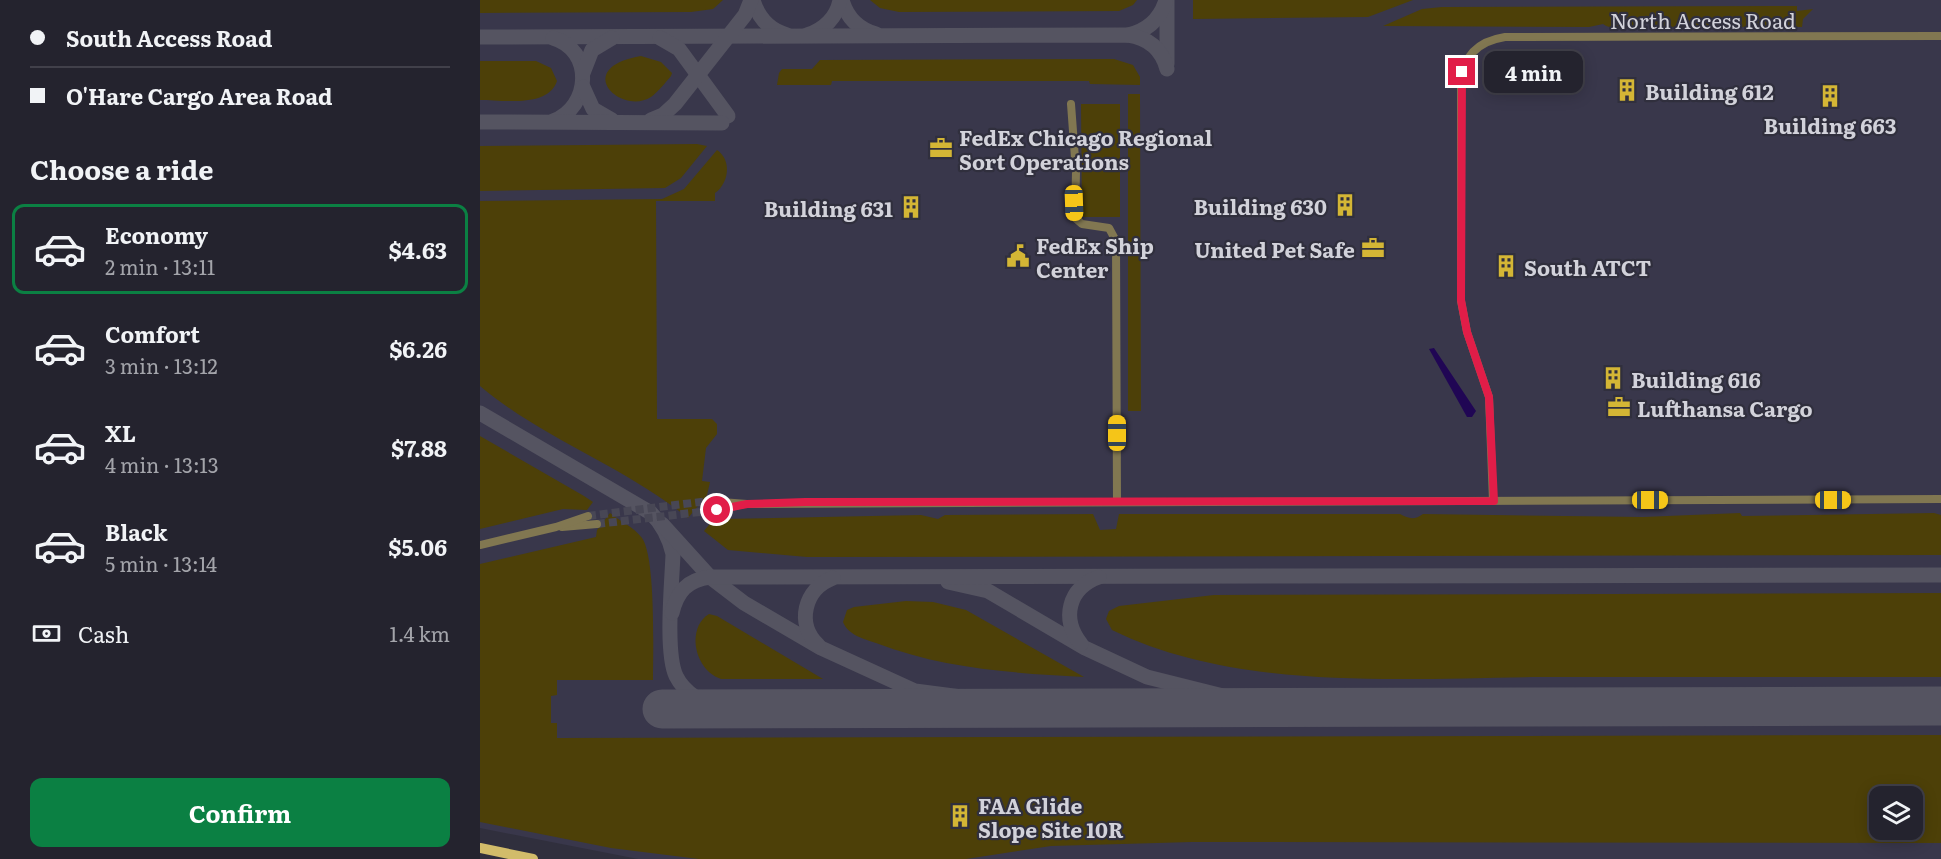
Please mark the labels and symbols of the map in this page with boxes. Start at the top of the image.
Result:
street label: North Access Road [1610,4,1796,35]
callout: 4 min [1483,51,1582,93]
route end [1448,58,1475,85]
place label: Building 612 [1645,75,1774,106]
building icon: Building 612 [1614,77,1640,103]
building icon: Building 663 [1817,83,1843,109]
place label: Building 663 [1764,109,1896,140]
place label: FedEx Chicago Regional Sort Operations [959,121,1213,176]
office icon: FedEx Chicago Regional Sort Operations [928,135,954,161]
car [1064,185,1084,221]
place label: Building 630 [1194,190,1327,221]
place label: Building 631 [764,192,893,223]
building icon: Building 630 [1332,192,1358,218]
building icon: Building 631 [898,194,924,220]
place label: FedEx Ship Center [1036,229,1154,284]
place label: United Pet Safe [1194,233,1355,264]
office icon: United Pet Safe [1360,235,1386,261]
public building icon: FedEx Ship Center [1005,243,1031,269]
place label: South ATCT [1524,251,1651,282]
building icon: South ATCT [1493,253,1519,279]
place label: Building 616 [1631,363,1761,394]
building icon: Building 616 [1600,365,1626,391]
place label: Lufthansa Cargo [1637,392,1813,423]
office icon: Lufthansa Cargo [1606,394,1632,420]
car [1108,415,1126,451]
car [1632,491,1668,509]
car [1815,491,1851,509]
route start [703,496,730,523]
place label: FAA Glide Slope Site 10R [978,789,1124,844]
building icon: FAA Glide Slope Site 10R [947,803,973,829]

